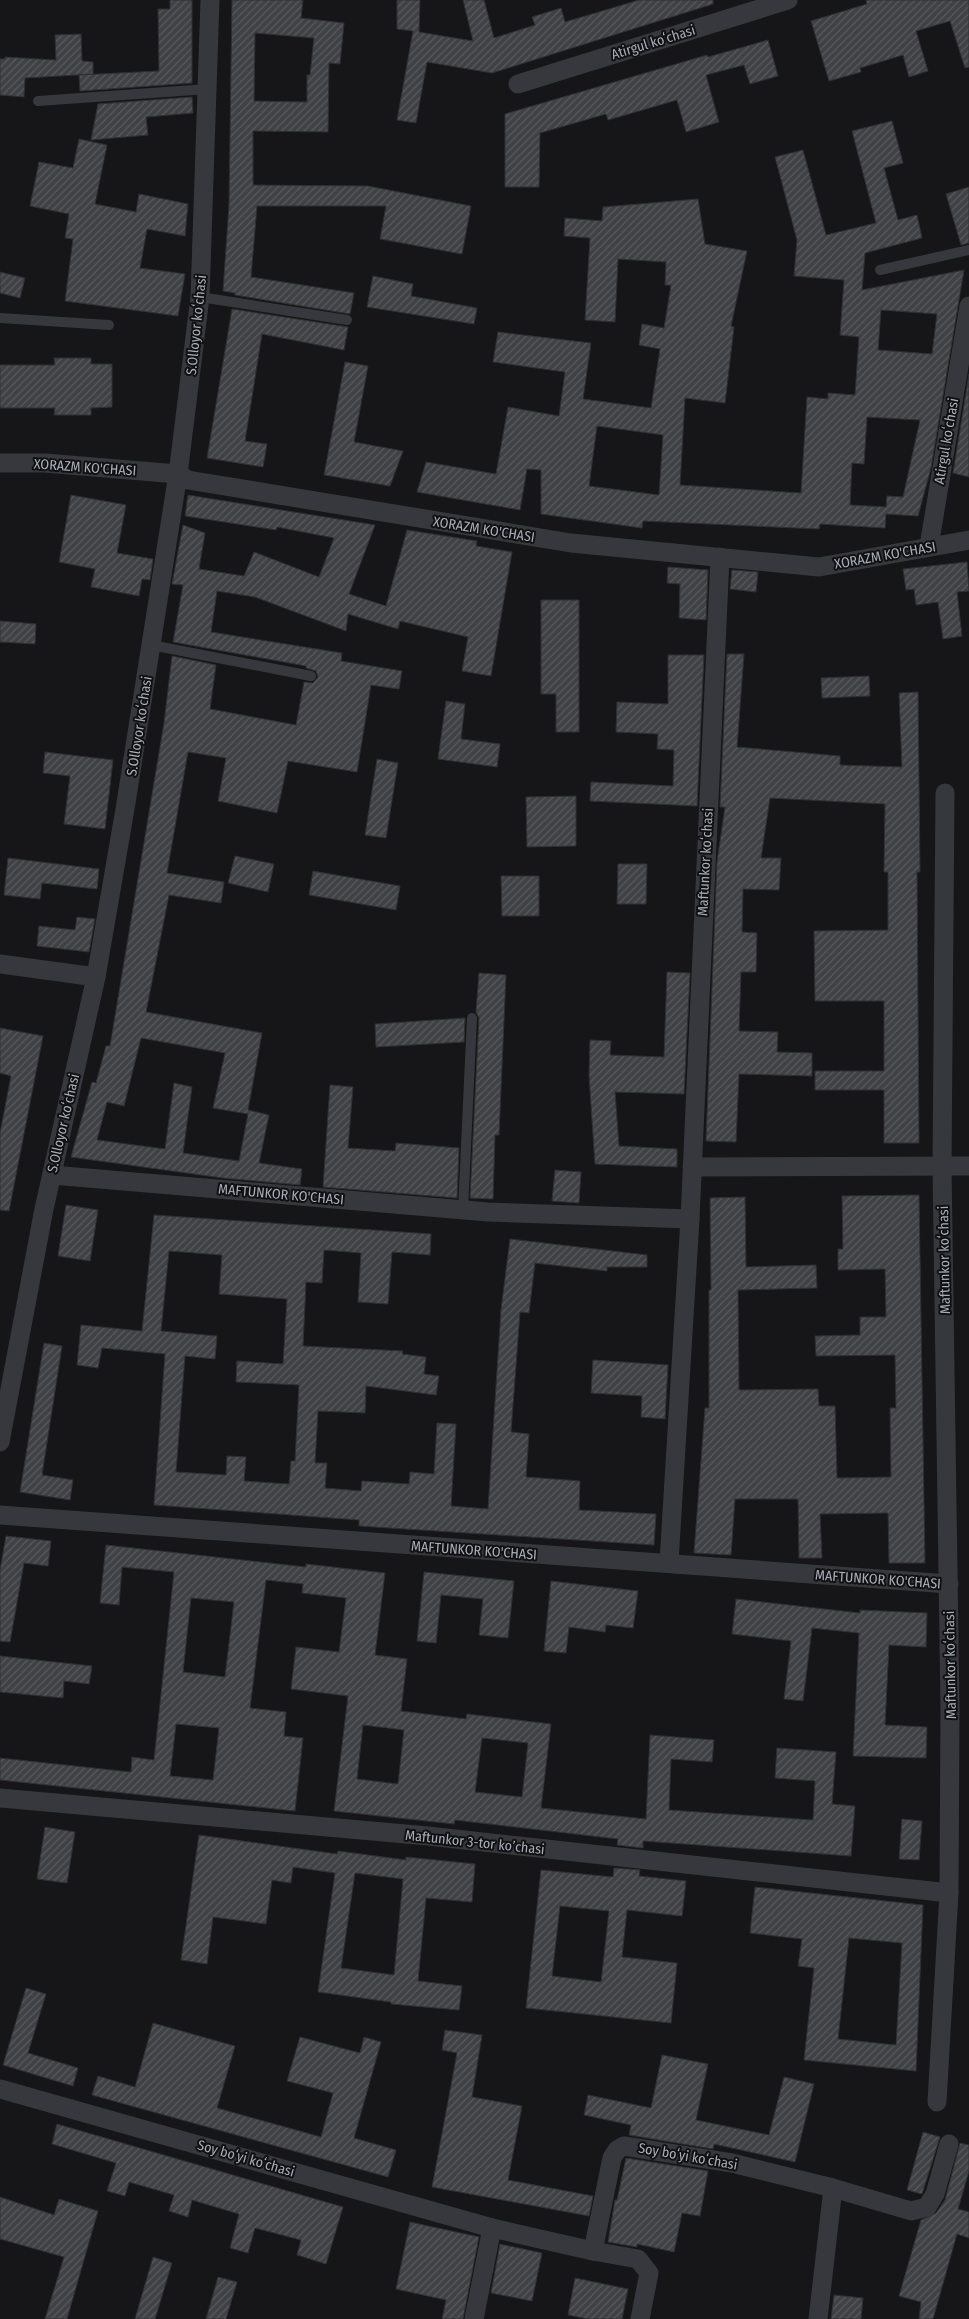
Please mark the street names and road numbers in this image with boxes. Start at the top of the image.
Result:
street label: Atirgul koʻchasi [609,22,697,63]
street label: S.Olloyor koʻchasi [183,274,210,376]
street label: Atirgul koʻchasi [931,397,962,485]
street label: XORAZM KO'CHASI [33,455,137,480]
street label: XORAZM KO'CHASI [432,513,536,546]
street label: XORAZM KO'CHASI [833,538,937,573]
street label: S.Olloyor koʻchasi [123,675,156,777]
street label: Maftunkor koʻchasi [694,808,717,917]
street label: S.Olloyor koʻchasi [44,1072,83,1174]
street label: MAFTUNKOR KO'CHASI [217,1181,344,1208]
street label: Maftunkor koʻchasi [935,1206,954,1314]
street label: MAFTUNKOR KO'CHASI [411,1538,537,1563]
street label: MAFTUNKOR KO'CHASI [815,1567,941,1592]
street label: Maftunkor koʻchasi [941,1611,960,1719]
street label: Maftunkor 3-tor koʼchasi [404,1827,545,1858]
street label: Soy boʻyi koʻchasi [195,2136,296,2180]
street label: Soy boʻyi koʻchasi [637,2139,739,2174]

